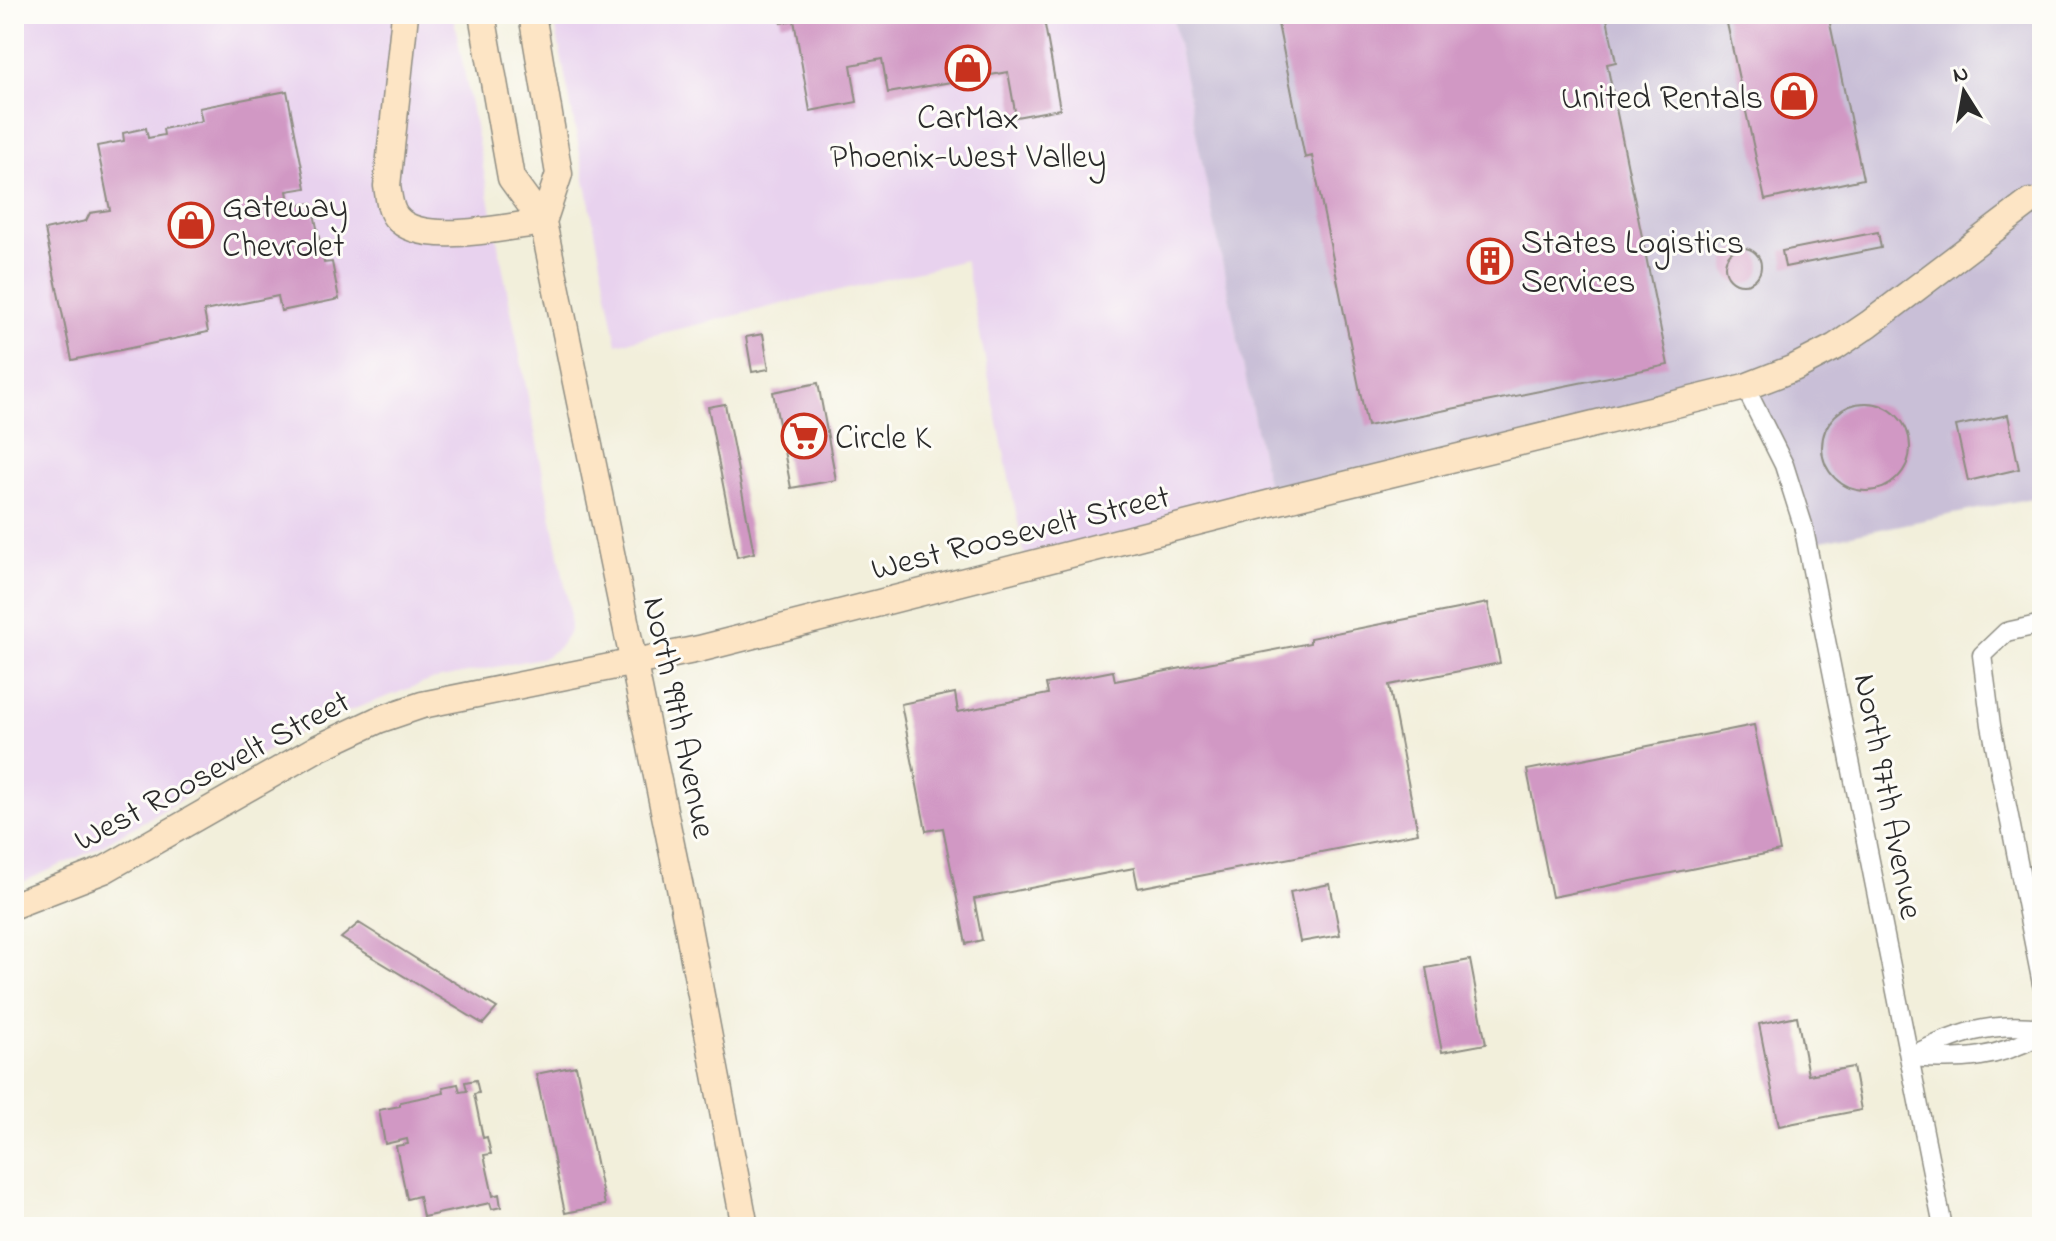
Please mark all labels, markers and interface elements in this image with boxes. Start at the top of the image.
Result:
shop icon: CarMax Phoenix-West Valley [944,44,992,92]
north arrow [1924,52,2004,132]
text: N [1950,58,1971,92]
shop icon: United Rentals [1770,72,1818,120]
place label: United Rentals [1561,75,1763,125]
place label: CarMax Phoenix-West Valley [830,95,1106,184]
place label: Gateway Chevrolet [222,184,348,273]
shop icon: Gateway Chevrolet [167,201,215,249]
place label: States Logistics Services [1521,220,1744,309]
building icon: States Logistics Services [1466,237,1514,285]
supermarket icon: Circle K [780,412,828,460]
place label: Circle K [835,415,932,465]
street label: West Roosevelt Street [866,474,1176,596]
street label: North 99th Avenue [627,593,727,844]
street label: North 97th Avenue [1838,670,1935,925]
street label: West Roosevelt Street [66,679,360,866]

